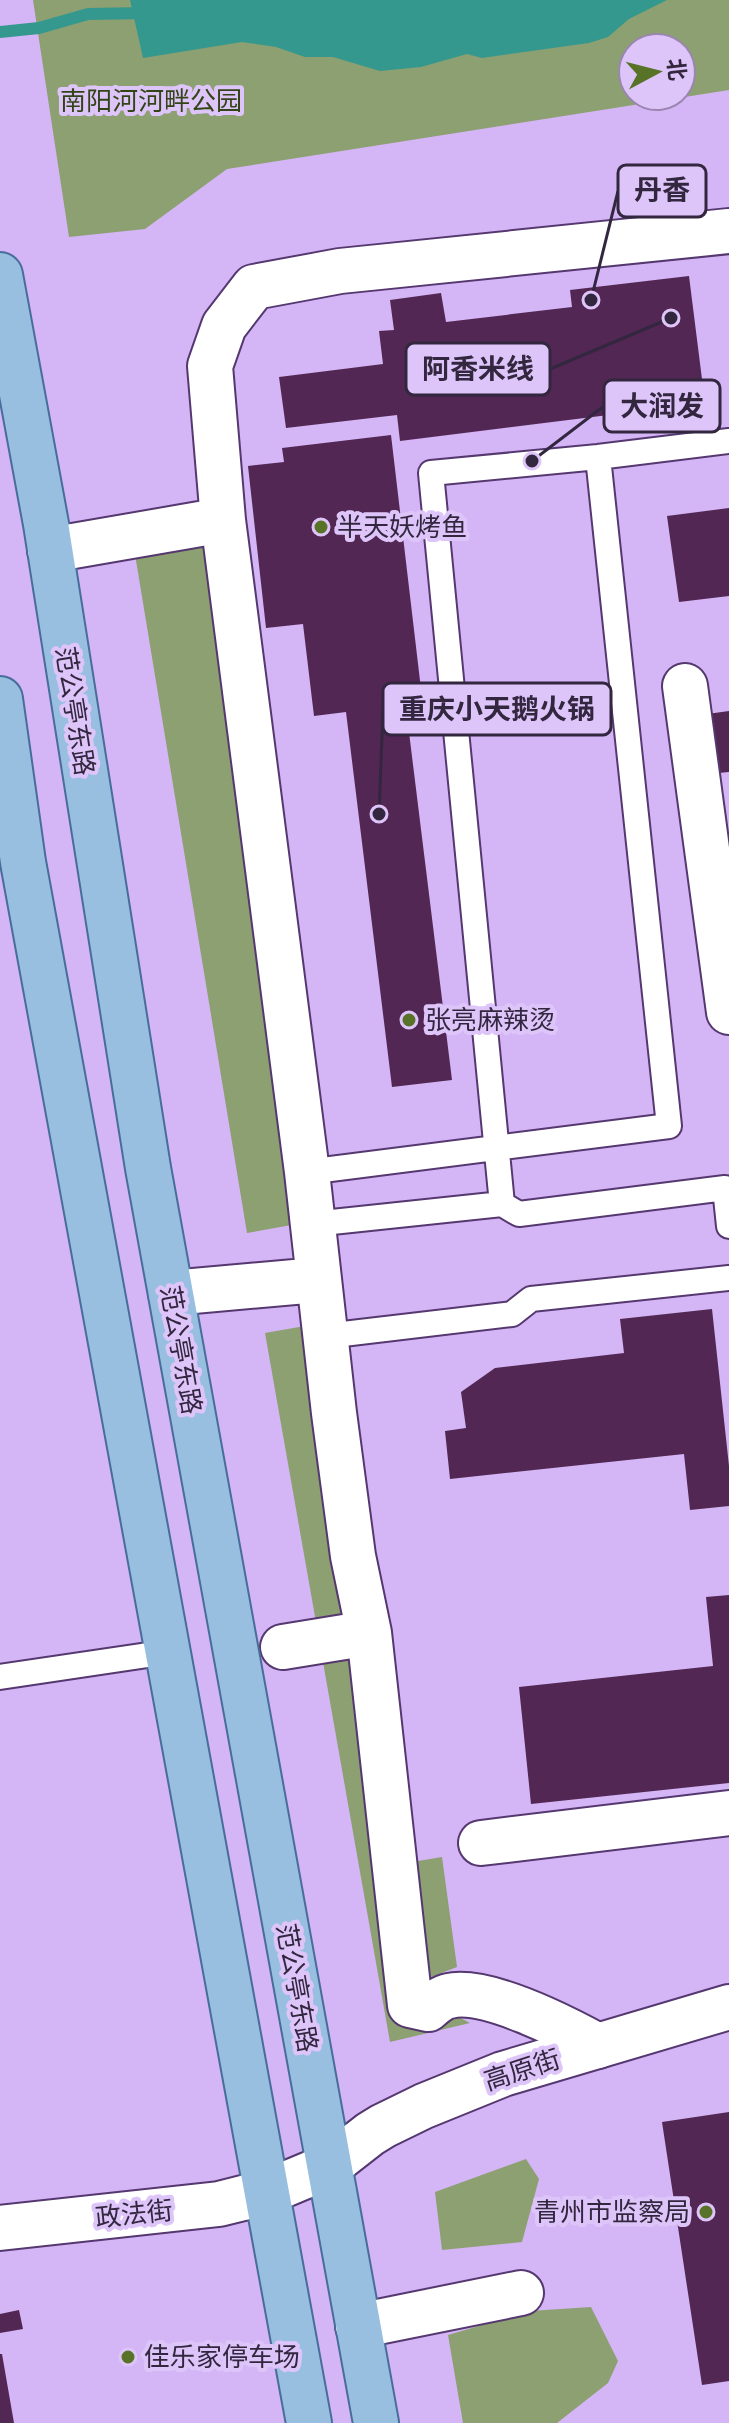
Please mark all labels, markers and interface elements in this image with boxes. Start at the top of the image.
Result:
north arrow [617,32,697,112]
text: 北 [663,57,690,82]
park label: 南阳河河畔公园 [60,86,242,116]
callout: 丹香 [618,165,706,217]
text: 丹香 [634,175,690,206]
callout: 阿香米线 [406,343,550,395]
text: 阿香米线 [422,354,534,385]
callout: 大润发 [604,380,720,432]
text: 大润发 [620,391,704,422]
place label: 半天妖烤鱼 [337,512,467,542]
marker: 半天妖烤鱼 [312,518,330,536]
street label: 范公亭东路 [50,644,100,778]
callout: 重庆小天鹅火锅 [383,683,611,735]
text: 重庆小天鹅火锅 [399,694,595,725]
place label: 张亮麻辣烫 [425,1005,555,1035]
marker: 张亮麻辣烫 [400,1011,418,1029]
street label: 范公亭东路 [155,1283,207,1417]
street label: 范公亭东路 [271,1921,323,2055]
street label: 高原街 [480,2044,564,2096]
street label: 政法街 [94,2195,174,2233]
place label: 青州市监察局 [534,2197,690,2227]
marker: 青州市监察局 [697,2203,715,2221]
place label: 佳乐家停车场 [144,2342,300,2372]
marker: 佳乐家停车场 [119,2348,137,2366]

